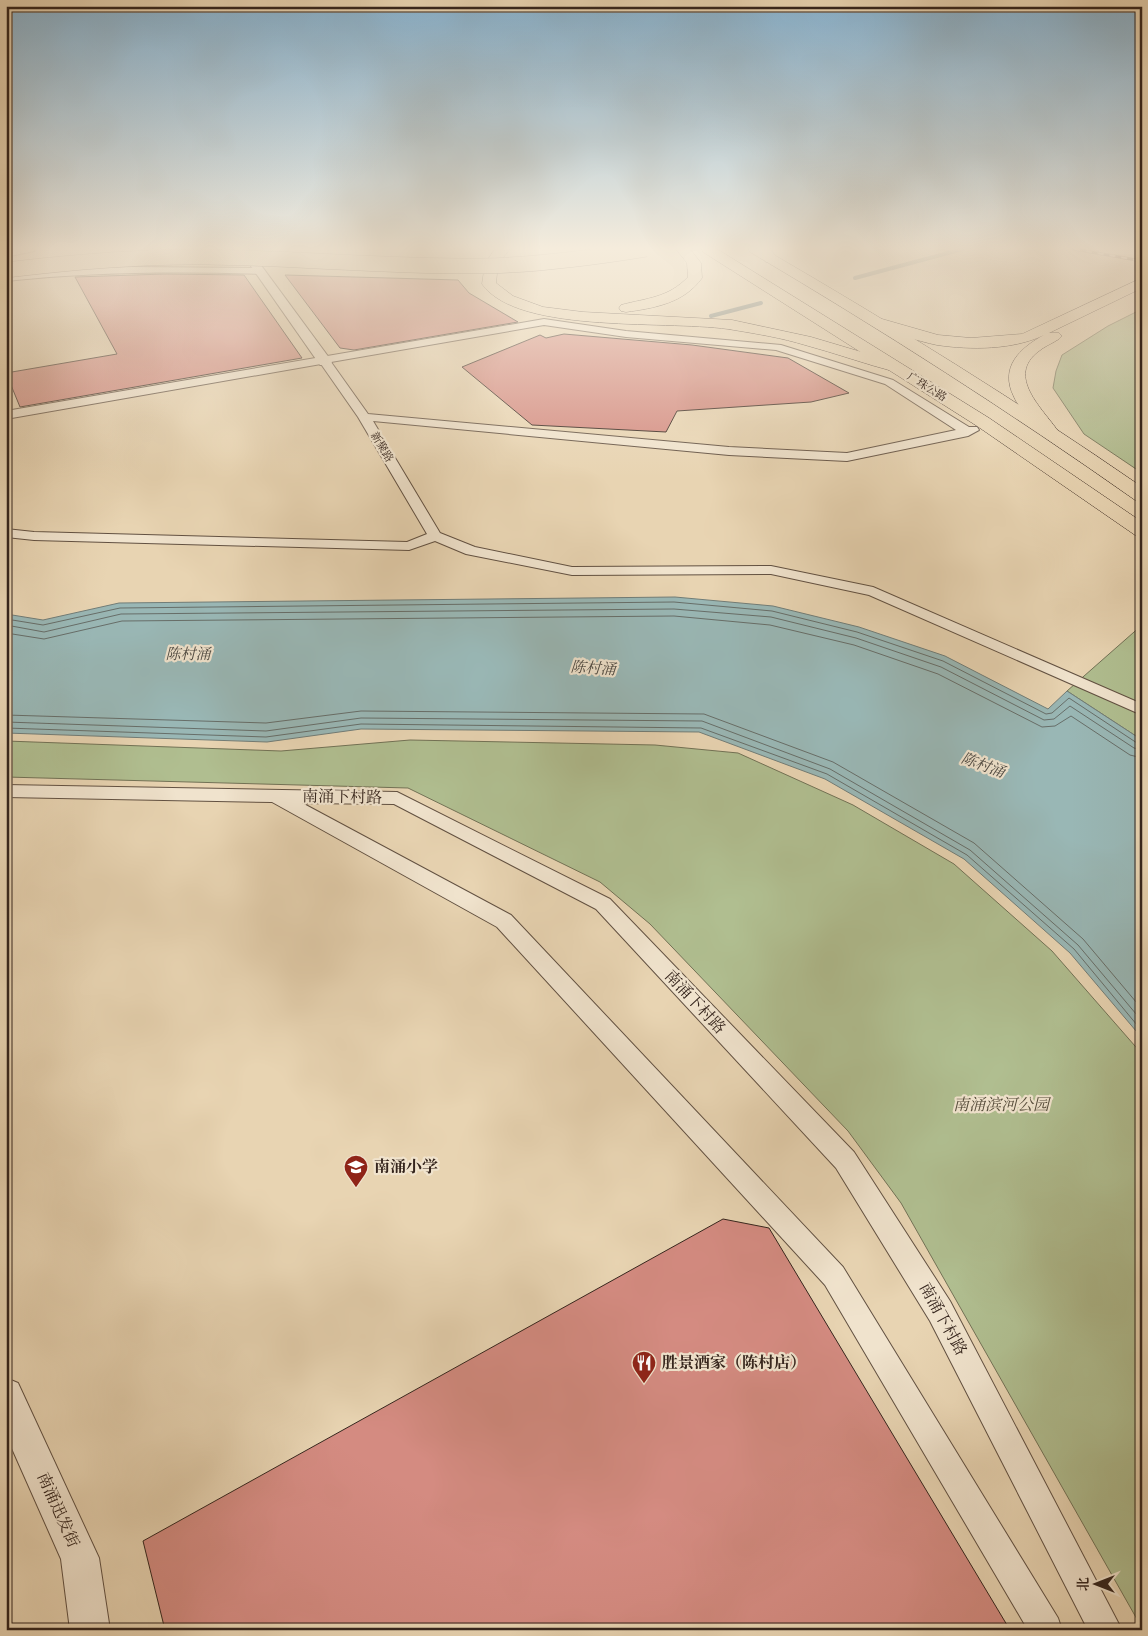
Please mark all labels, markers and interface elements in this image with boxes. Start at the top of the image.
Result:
street label: 广珠公路 [904,369,950,405]
street label: 新聚路 [367,429,397,465]
water label: 陈村涌 [165,644,212,664]
water label: 陈村涌 [570,656,618,680]
water label: 陈村涌 [958,748,1009,783]
street label: 南涌下村路 [302,785,382,809]
street label: 南涌下村路 [660,965,730,1039]
park label: 南涌滨河公园 [953,1094,1052,1116]
school or university icon: 南涌小学 [343,1154,369,1188]
place label: 南涌小学 [374,1156,438,1178]
street label: 南涌下村路 [914,1279,972,1359]
restaurant icon: 胜景酒家（陈村店） [631,1350,657,1384]
place label: 胜景酒家（陈村店） [662,1352,806,1374]
street label: 南涌迅发街 [32,1469,84,1551]
north arrow [1070,1558,1120,1608]
text: 北 [1074,1577,1093,1591]

